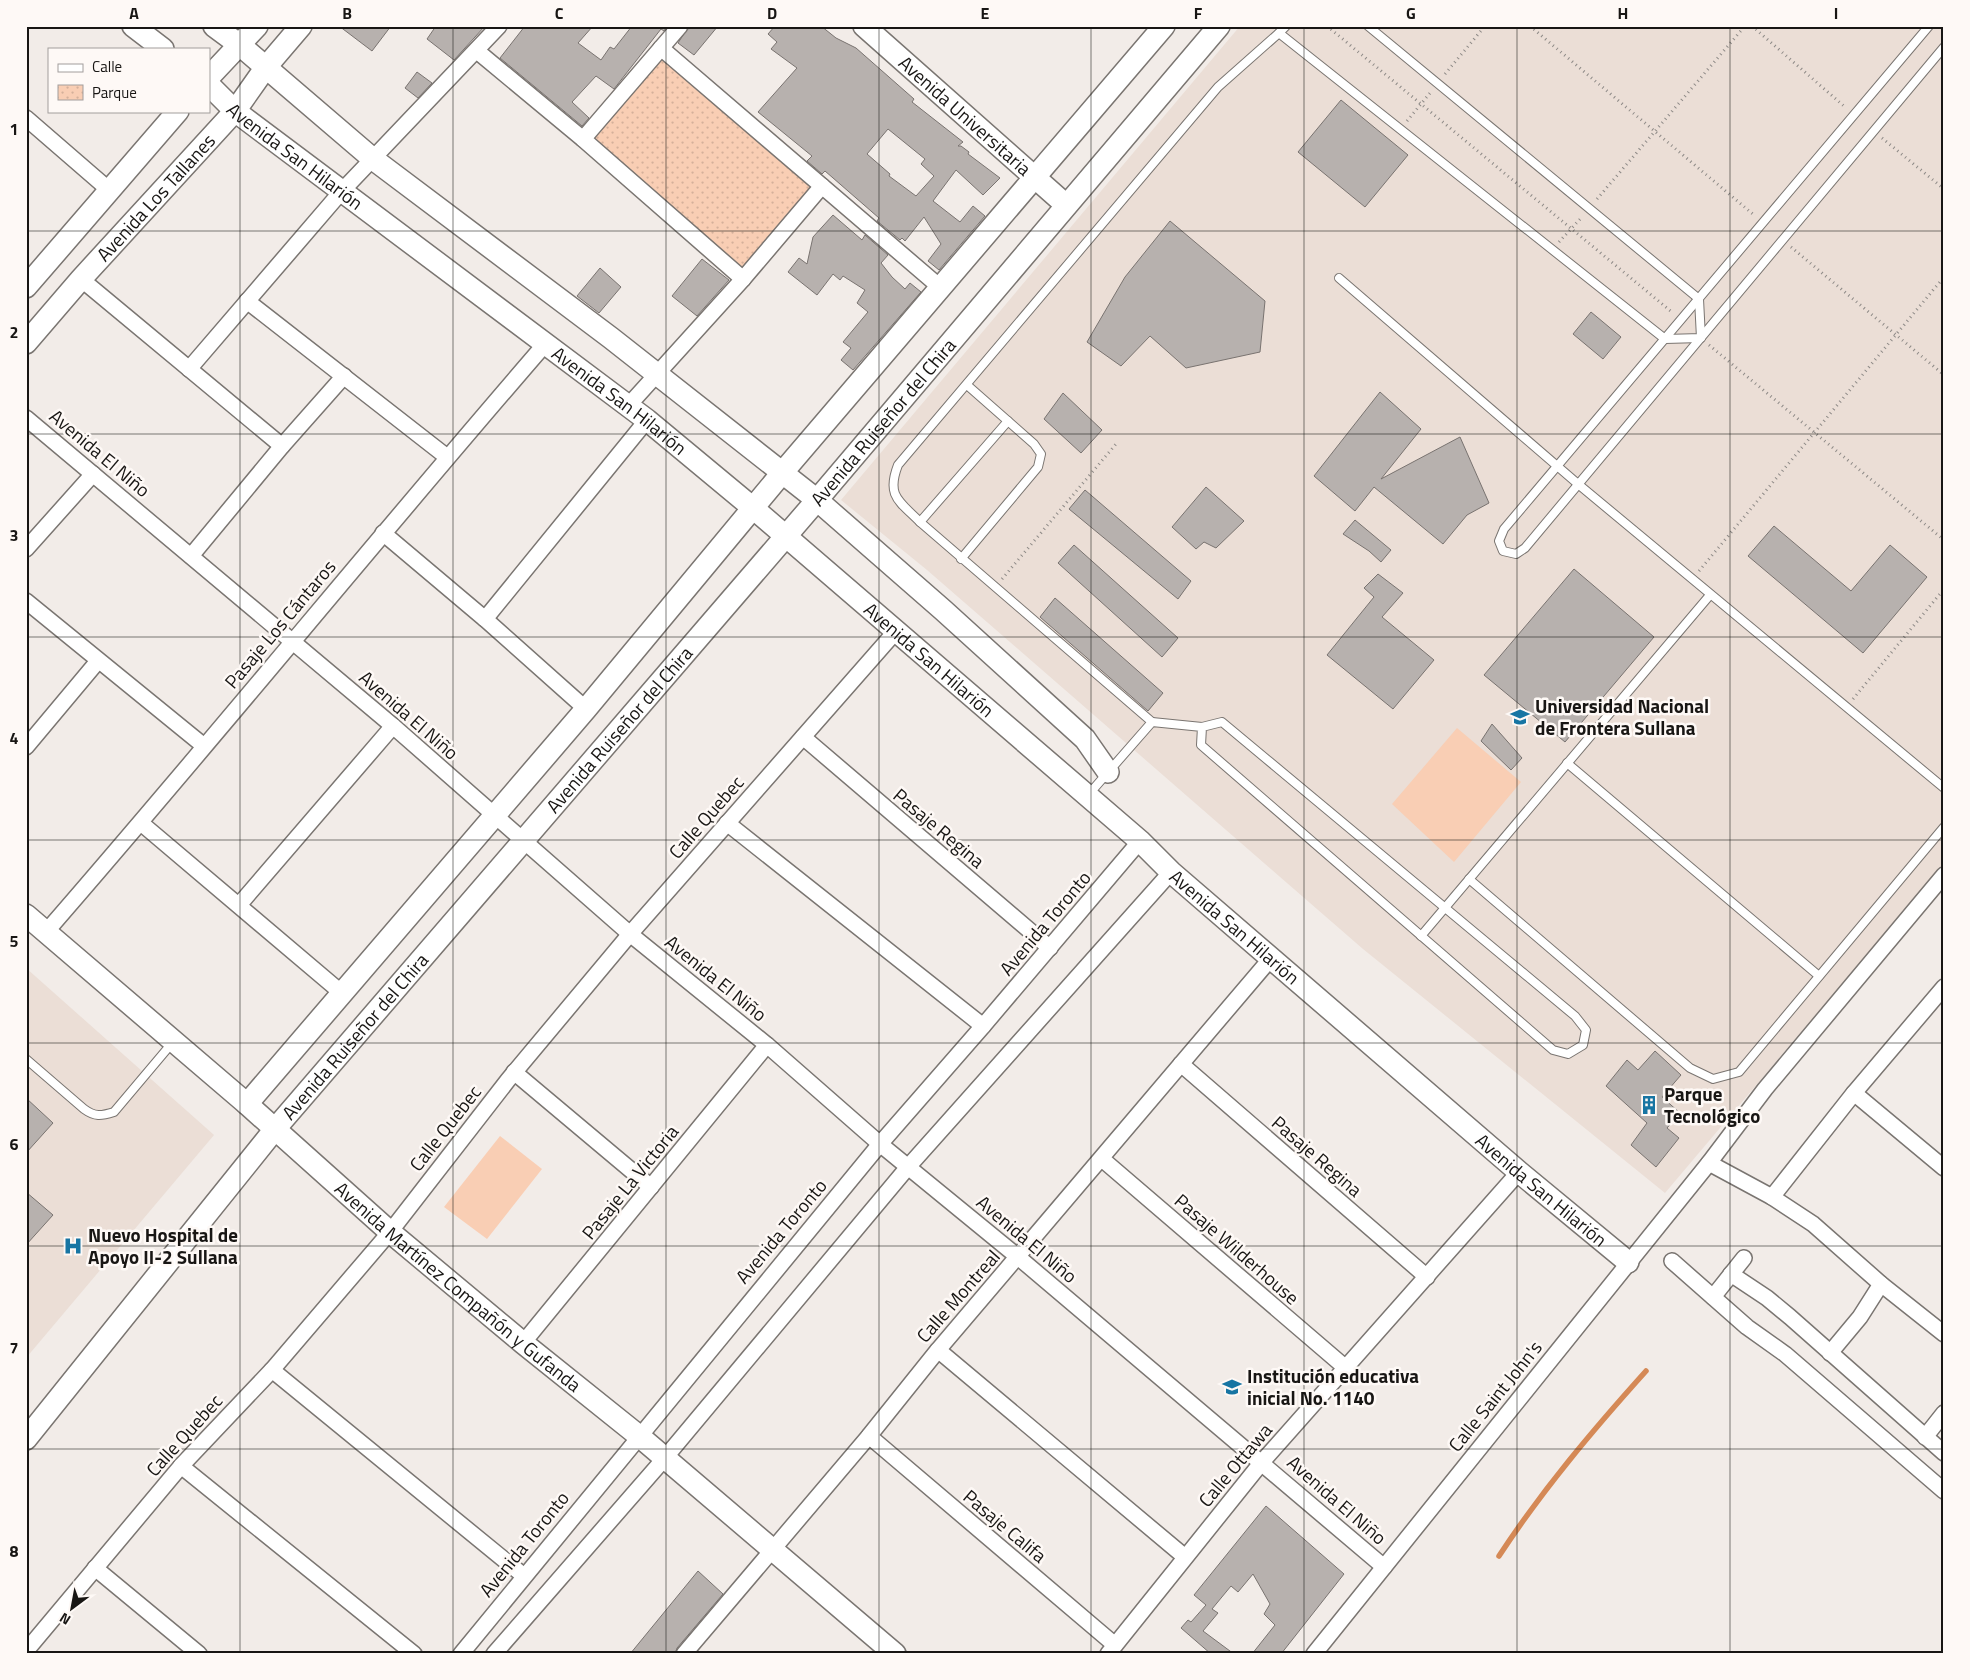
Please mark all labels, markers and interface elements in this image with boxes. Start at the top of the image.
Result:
text: A [129,1,139,25]
text: B [342,1,352,25]
text: C [555,1,564,25]
text: D [767,1,777,25]
text: E [981,1,990,25]
text: F [1194,1,1203,25]
text: G [1406,1,1416,25]
text: H [1618,1,1628,25]
text: I [1834,1,1838,25]
legend [48,48,210,112]
street label: Avenida Universitaria [893,48,1039,182]
text: Calle [92,55,122,78]
text: Parque [92,81,137,104]
street label: Avenida San Hilarión [220,96,370,217]
text: 1 [10,117,18,141]
street label: Avenida Los Tallanes [89,127,222,268]
text: 2 [10,320,18,344]
street label: Avenida Ruiseñor del Chira [803,331,963,512]
street label: Avenida San Hilarión [546,339,694,462]
street label: Avenida El Niño [44,402,157,504]
text: 3 [10,523,18,547]
street label: Pasaje Los Cántaros [217,553,342,694]
street label: Avenida San Hilarión [858,595,1001,724]
street label: Avenida Ruiseñor del Chira [539,639,699,819]
street label: Avenida El Niño [353,663,466,766]
place label: Universidad Nacional de Frontera Sullana [1535,691,1709,742]
school or university icon: Universidad Nacional de Frontera Sullana [1509,706,1531,728]
text: 4 [10,726,19,750]
street label: Calle Quebec [661,768,750,865]
street label: Pasaje Regina [887,781,992,875]
street label: Avenida San Hilarión [1163,862,1307,991]
street label: Avenida Toronto [992,864,1097,981]
street label: Avenida El Niño [659,927,774,1028]
text: 5 [10,929,19,953]
street label: Avenida Ruiseñor del Chira [274,946,435,1126]
street label: Calle Quebec [402,1078,488,1177]
place label: Parque Tecnológico [1664,1079,1760,1130]
building icon: Parque Tecnológico [1638,1094,1660,1116]
street label: Pasaje Regina [1266,1108,1369,1204]
street label: Pasaje La Victoria [574,1118,685,1245]
street label: Avenida San Hilarión [1469,1126,1614,1253]
text: 6 [10,1132,19,1156]
street label: Avenida Toronto [728,1172,833,1289]
street label: Avenida Martínez Compañón y Gufanda [329,1174,588,1399]
street label: Pasaje Wilderhouse [1168,1186,1306,1311]
street label: Avenida El Niño [971,1188,1084,1290]
place label: Nuevo Hospital de Apoyo II-2 Sullana [88,1220,238,1271]
hospital icon: Nuevo Hospital de Apoyo II-2 Sullana [62,1235,84,1257]
street label: Calle Montreal [909,1243,1006,1349]
street label: Calle Saint John's [1441,1334,1549,1458]
text: 7 [10,1336,18,1360]
place label: Institución educativa inicial No. 1140 [1247,1361,1419,1412]
school or university icon: Institución educativa inicial No. 1140 [1221,1376,1243,1398]
street label: Calle Quebec [139,1387,229,1482]
street label: Calle Ottawa [1191,1416,1279,1513]
street label: Avenida El Niño [1281,1448,1394,1551]
street label: Pasaje Califa [957,1482,1054,1570]
street label: Avenida Toronto [472,1484,576,1603]
text: 8 [10,1539,19,1563]
north arrow [48,1582,98,1632]
text: N [55,1608,75,1631]

